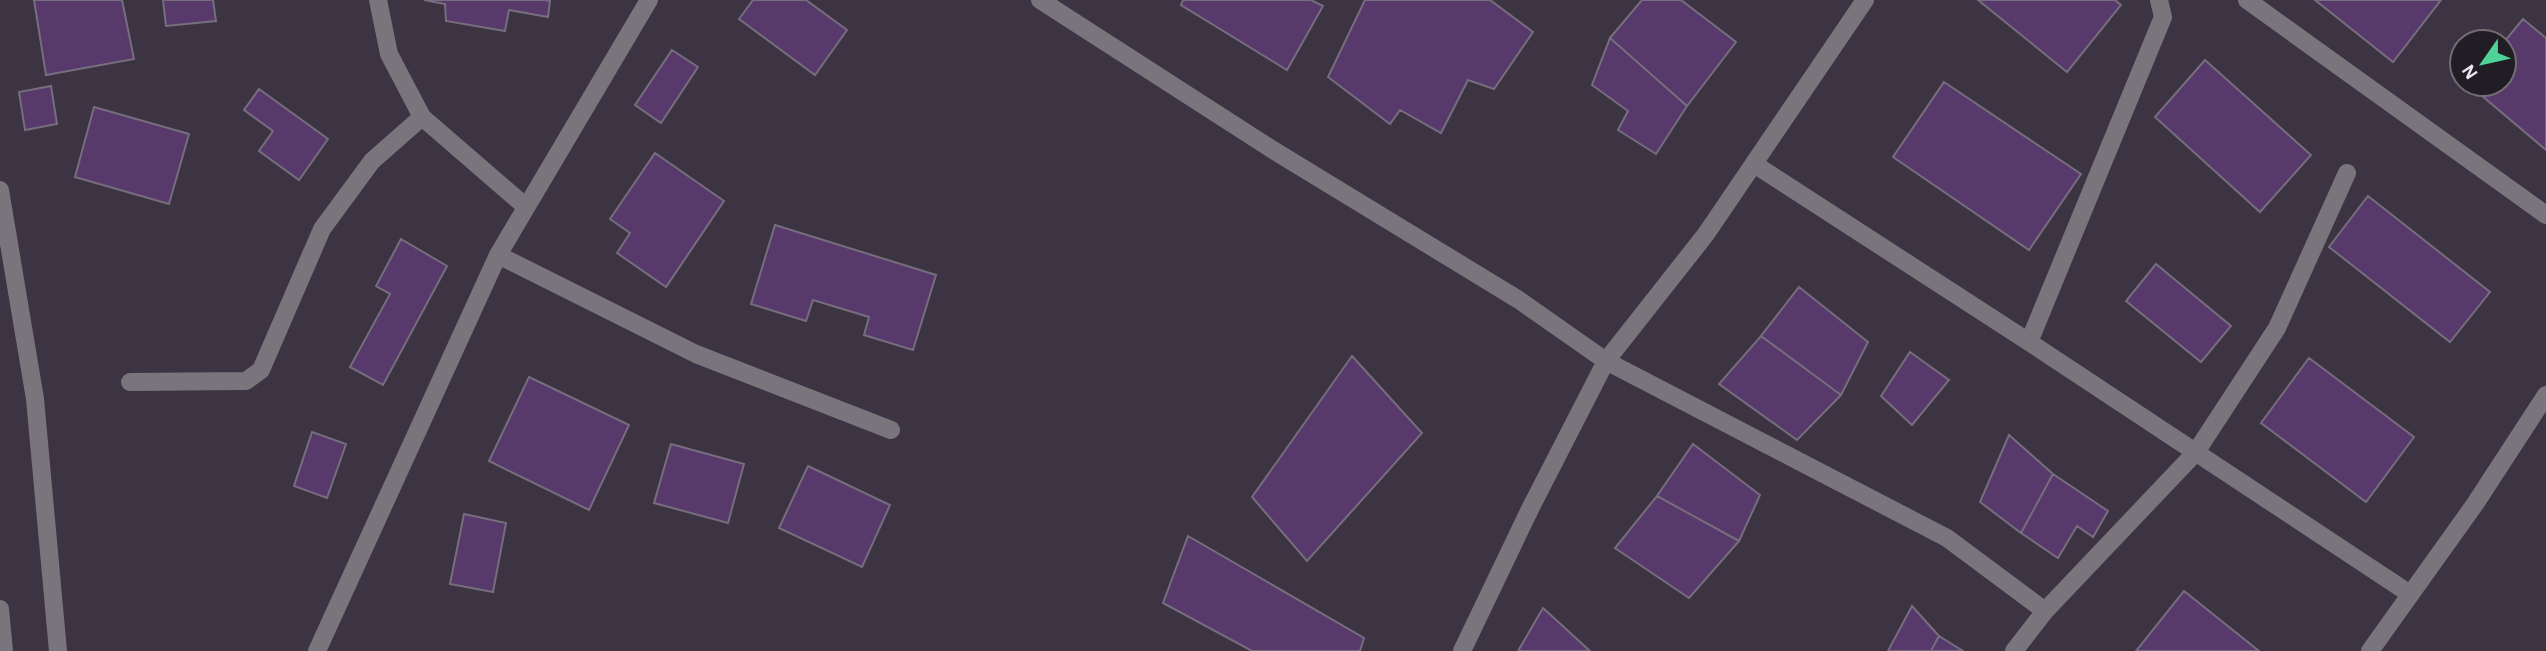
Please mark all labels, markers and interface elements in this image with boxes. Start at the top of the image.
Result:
north arrow [2448,28,2518,98]
text: N [2459,61,2482,82]

